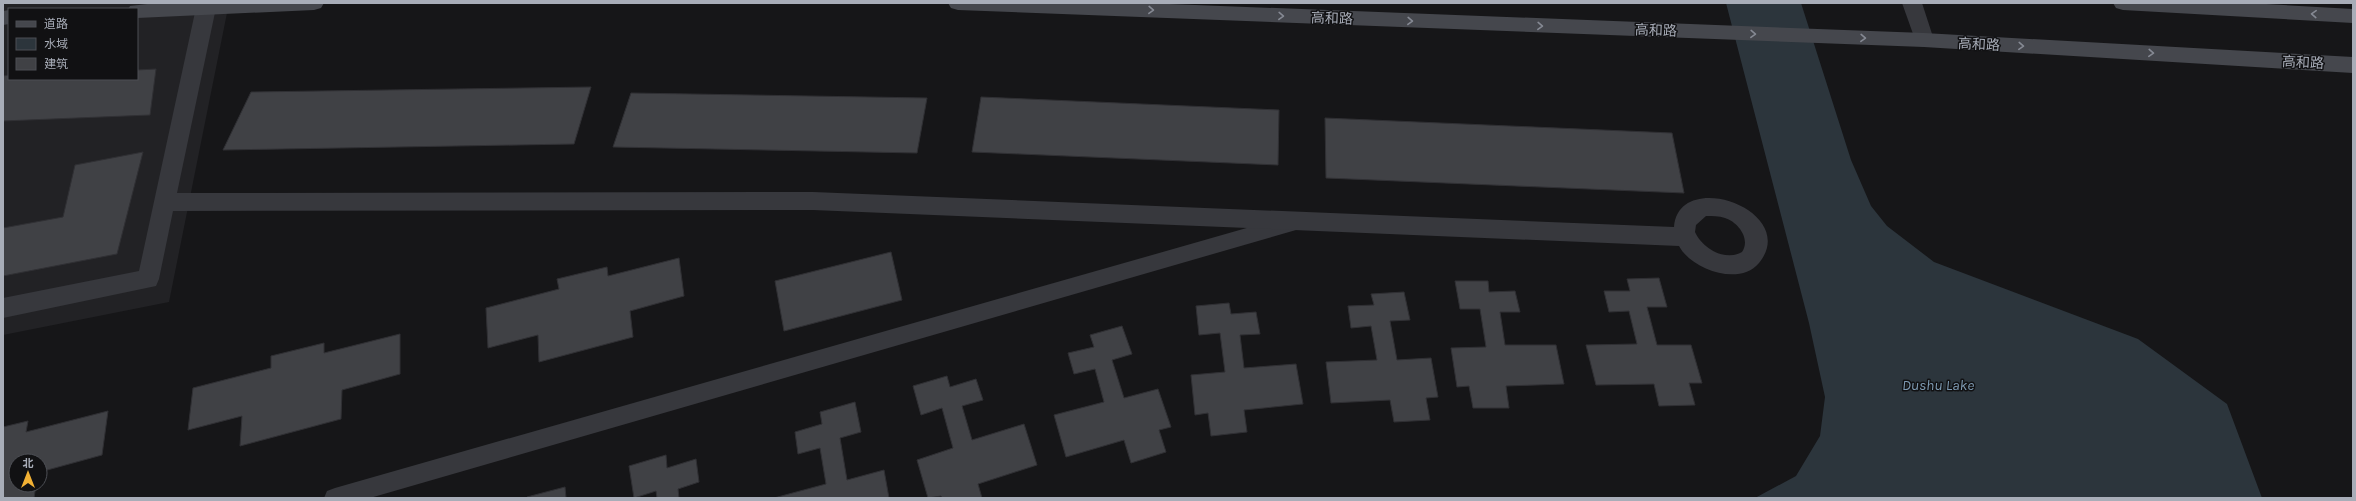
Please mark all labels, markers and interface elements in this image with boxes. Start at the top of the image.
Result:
one-way arrow [1148,6,1154,15]
legend [8,8,138,80]
street label: 高和路 [1311,9,1353,28]
one-way arrow [2311,9,2317,18]
one-way arrow [1278,11,1284,20]
one-way arrow [1407,16,1413,25]
text: 道路 [44,17,68,31]
one-way arrow [1537,21,1543,30]
street label: 高和路 [1635,21,1677,40]
one-way arrow [1750,29,1756,38]
one-way arrow [1860,33,1866,42]
street label: 高和路 [1958,35,2000,54]
text: 水域 [44,37,68,51]
one-way arrow [2018,42,2024,50]
one-way arrow [2148,49,2154,58]
street label: 高和路 [2282,53,2324,72]
text: 建筑 [44,57,68,71]
water label: Dushu Lake [1902,376,1974,394]
north arrow [8,453,48,493]
text: 北 [23,457,34,470]

